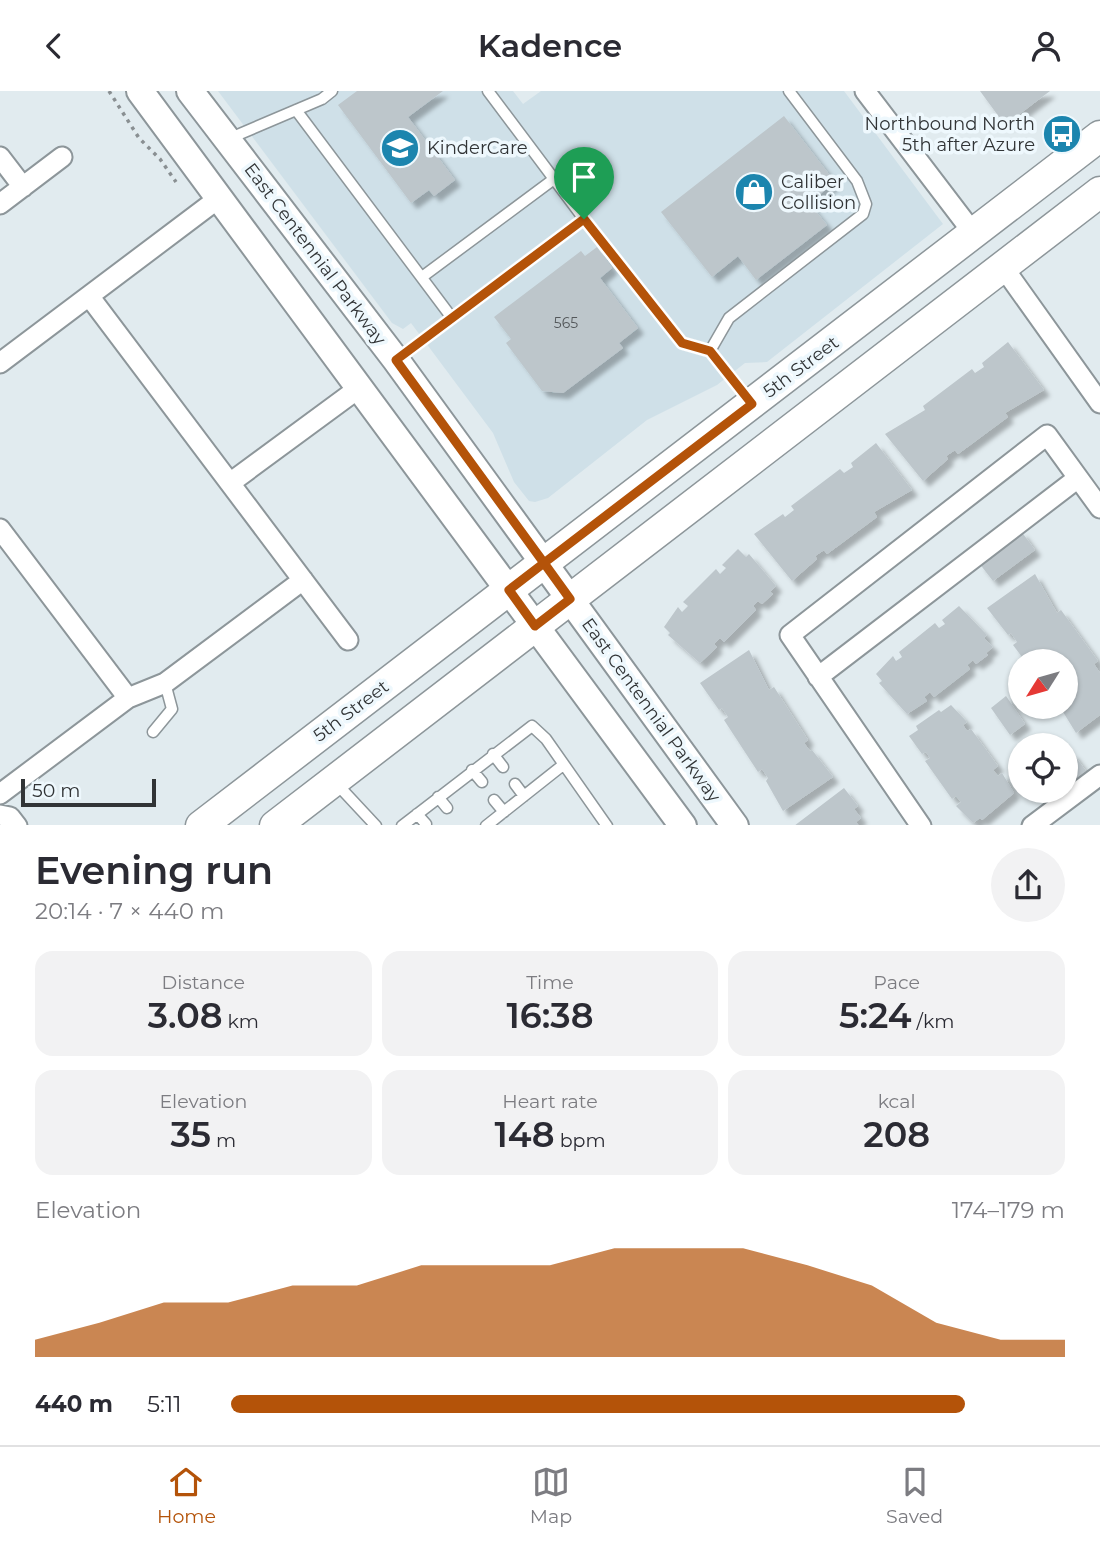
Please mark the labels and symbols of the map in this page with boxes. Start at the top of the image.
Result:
place label: Northbound North 5th after Azure [865,113,1035,156]
bus stop icon: Northbound North 5th after Azure [1041,113,1083,155]
school or university icon: KinderCare [379,127,421,169]
place label: KinderCare [427,137,528,159]
pin [554,147,614,219]
street label: East Centennial Parkway [239,159,391,349]
shop icon: Caliber Collision [733,171,775,213]
place label: Caliber Collision [781,171,856,214]
house number: 565 [554,314,578,332]
street label: 5th Street [759,331,843,403]
street label: East Centennial Parkway [577,614,725,806]
north arrow [1008,649,1078,719]
street label: 5th Street [309,675,393,747]
scale bar [21,776,156,808]

